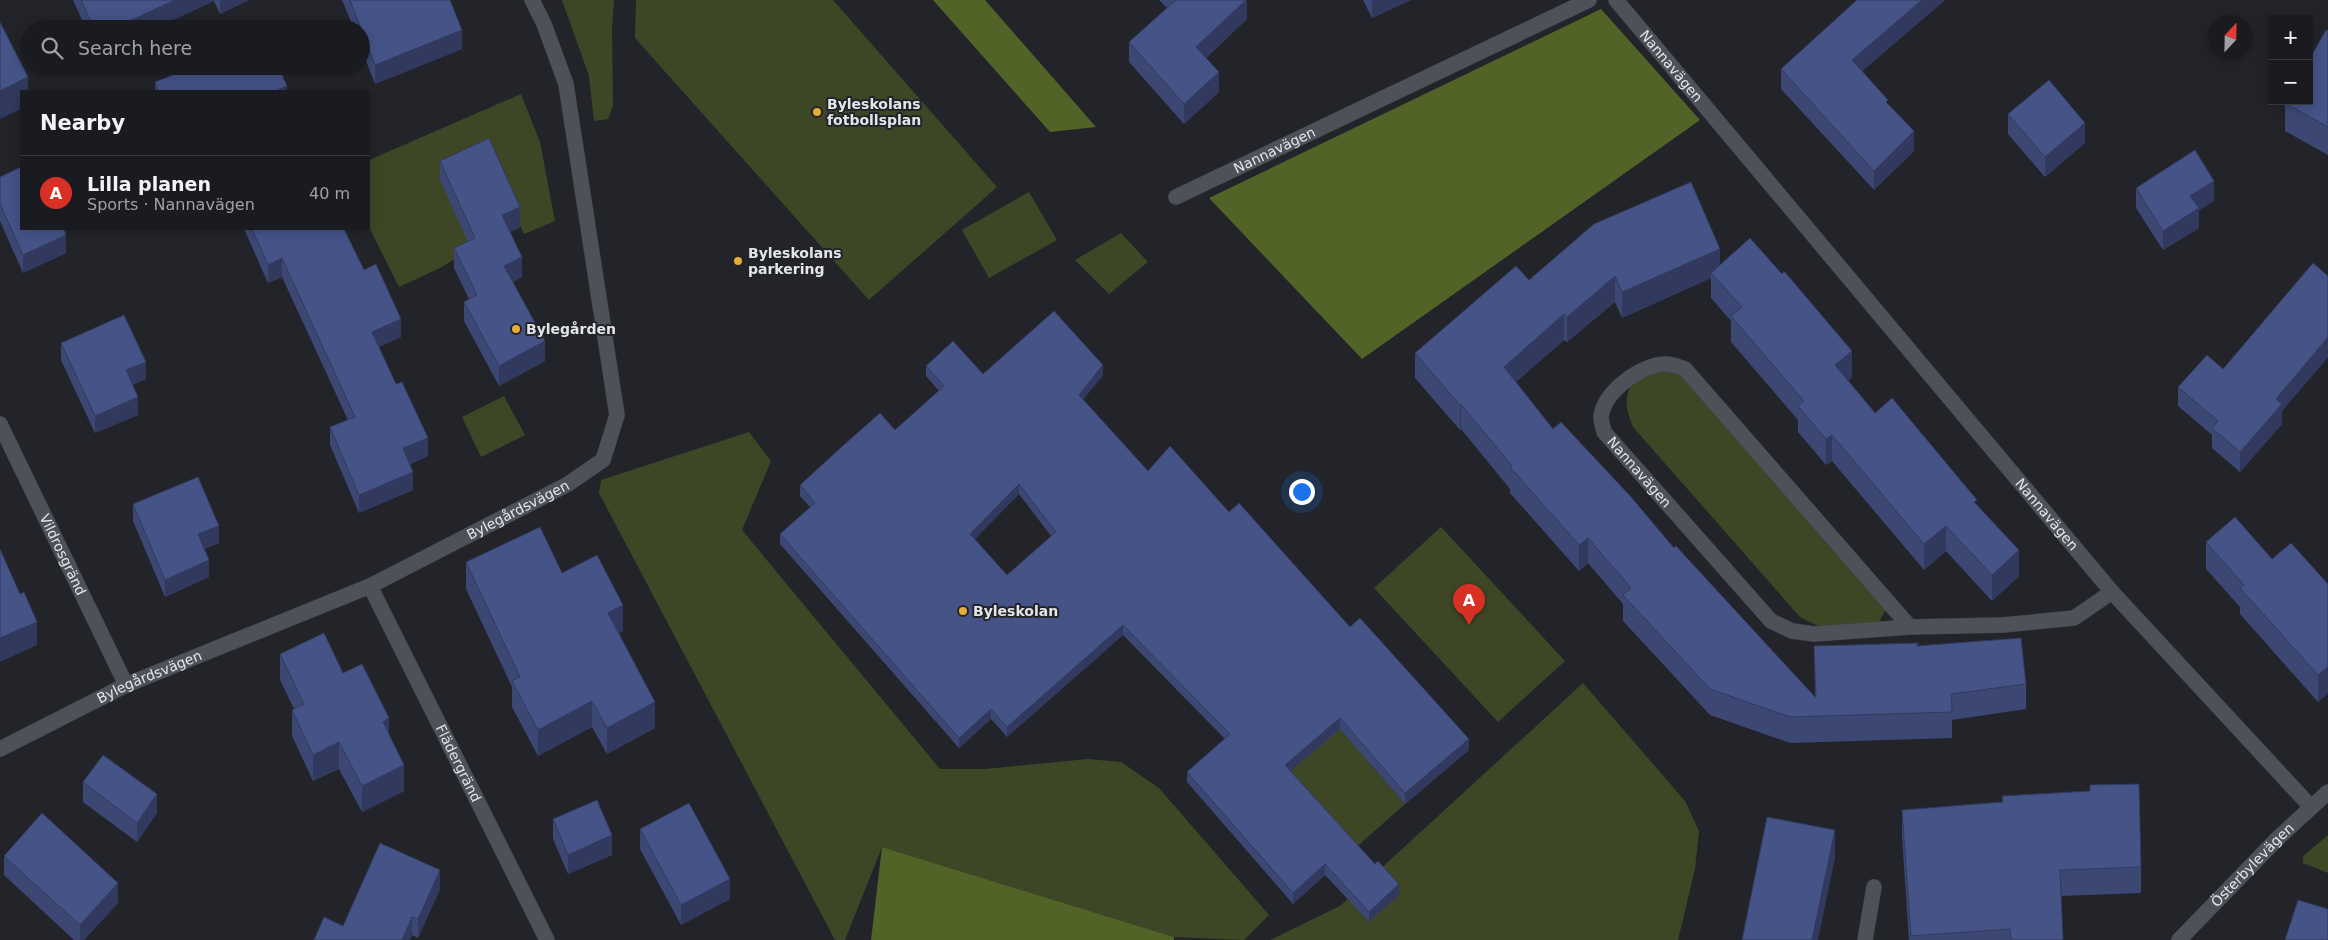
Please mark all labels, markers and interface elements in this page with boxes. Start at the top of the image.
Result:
north arrow [2208,15,2253,60]
map controls [2268,15,2313,105]
button: + [2268,15,2313,60]
search box [20,20,370,75]
street label: Nannavägen [1637,27,1706,105]
icon: search [38,34,66,62]
text: Search here [78,37,192,59]
button: − [2268,60,2313,105]
place label: Byleskolans fotbollsplan [827,96,921,128]
marker: Byleskolans fotbollsplan [811,106,823,118]
text: Nearby [40,111,125,135]
street label: Nannavägen [1231,124,1318,176]
text: Lilla planen [87,173,211,195]
text: A [50,184,62,203]
text: 40 m [309,184,350,203]
text: Sports · Nannavägen [87,195,255,214]
place label: Byleskolans parkering [748,245,842,277]
marker: Byleskolans parkering [732,255,744,267]
place label: Bylegården [526,321,616,337]
marker: Bylegården [510,323,522,335]
street label: Nannavägen [1604,433,1675,511]
street label: Nannavägen [2012,475,2082,553]
street label: Bylegårdsvägen [464,477,572,543]
your location [1289,479,1315,505]
street label: Vildrosgränd [37,511,89,598]
pin: A [1453,584,1485,625]
place label: Byleskolan [973,603,1058,619]
marker: Byleskolan [957,605,969,617]
street label: Bylegårdsvägen [94,647,204,707]
street label: Flädergränd [432,722,485,805]
street label: Österbylevägen [2207,820,2297,910]

